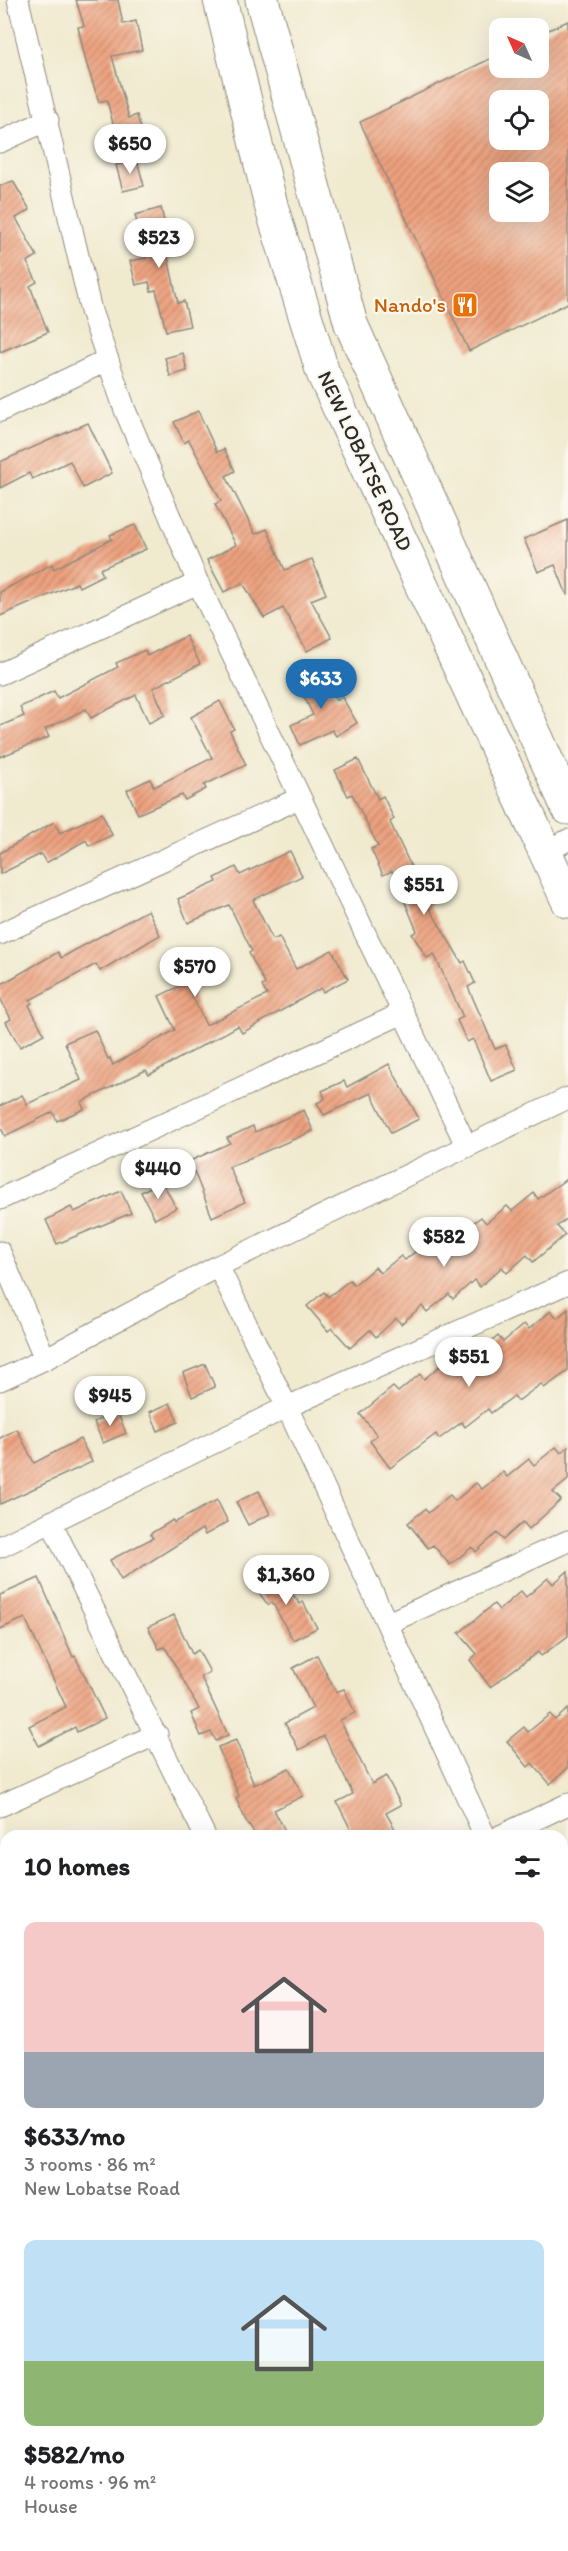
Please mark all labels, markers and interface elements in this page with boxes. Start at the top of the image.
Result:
north arrow [489,18,549,78]
map controls [489,18,549,222]
button: locate [489,90,549,150]
pin: $650 [94,124,166,175]
text: $650 [108,131,152,155]
button: layers [489,162,549,222]
pin: $523 [123,218,195,269]
text: $523 [138,225,180,249]
restaurant icon: Nando's [450,290,480,320]
place label: Nando's [374,292,446,317]
street label: NEW LOBATSE ROAD [313,367,418,555]
pin: $633 [285,659,357,710]
text: $633 [300,666,342,690]
pin: $551 [388,865,460,916]
text: $551 [404,872,444,896]
pin: $570 [159,947,231,998]
text: $570 [174,954,216,978]
pin: $440 [122,1149,194,1200]
text: $440 [135,1156,181,1180]
pin: $582 [408,1217,480,1268]
text: $582 [423,1224,465,1248]
pin: $551 [433,1337,505,1388]
text: $551 [449,1344,489,1368]
pin: $945 [74,1376,146,1427]
text: $945 [88,1383,132,1407]
pin: $1,360 [237,1555,335,1606]
text: $1,360 [257,1562,315,1586]
text: 10 homes [24,1850,130,1882]
icon: filters [511,1850,544,1883]
icon: home [230,1961,338,2069]
text: $633/mo [24,2120,125,2152]
text: 3 rooms · 86 m² [24,2152,156,2176]
text: New Lobatse Road [24,2176,180,2200]
icon: home [230,2279,338,2387]
text: $582/mo [24,2438,125,2470]
text: 4 rooms · 96 m² [24,2470,156,2494]
text: House [24,2494,78,2518]

